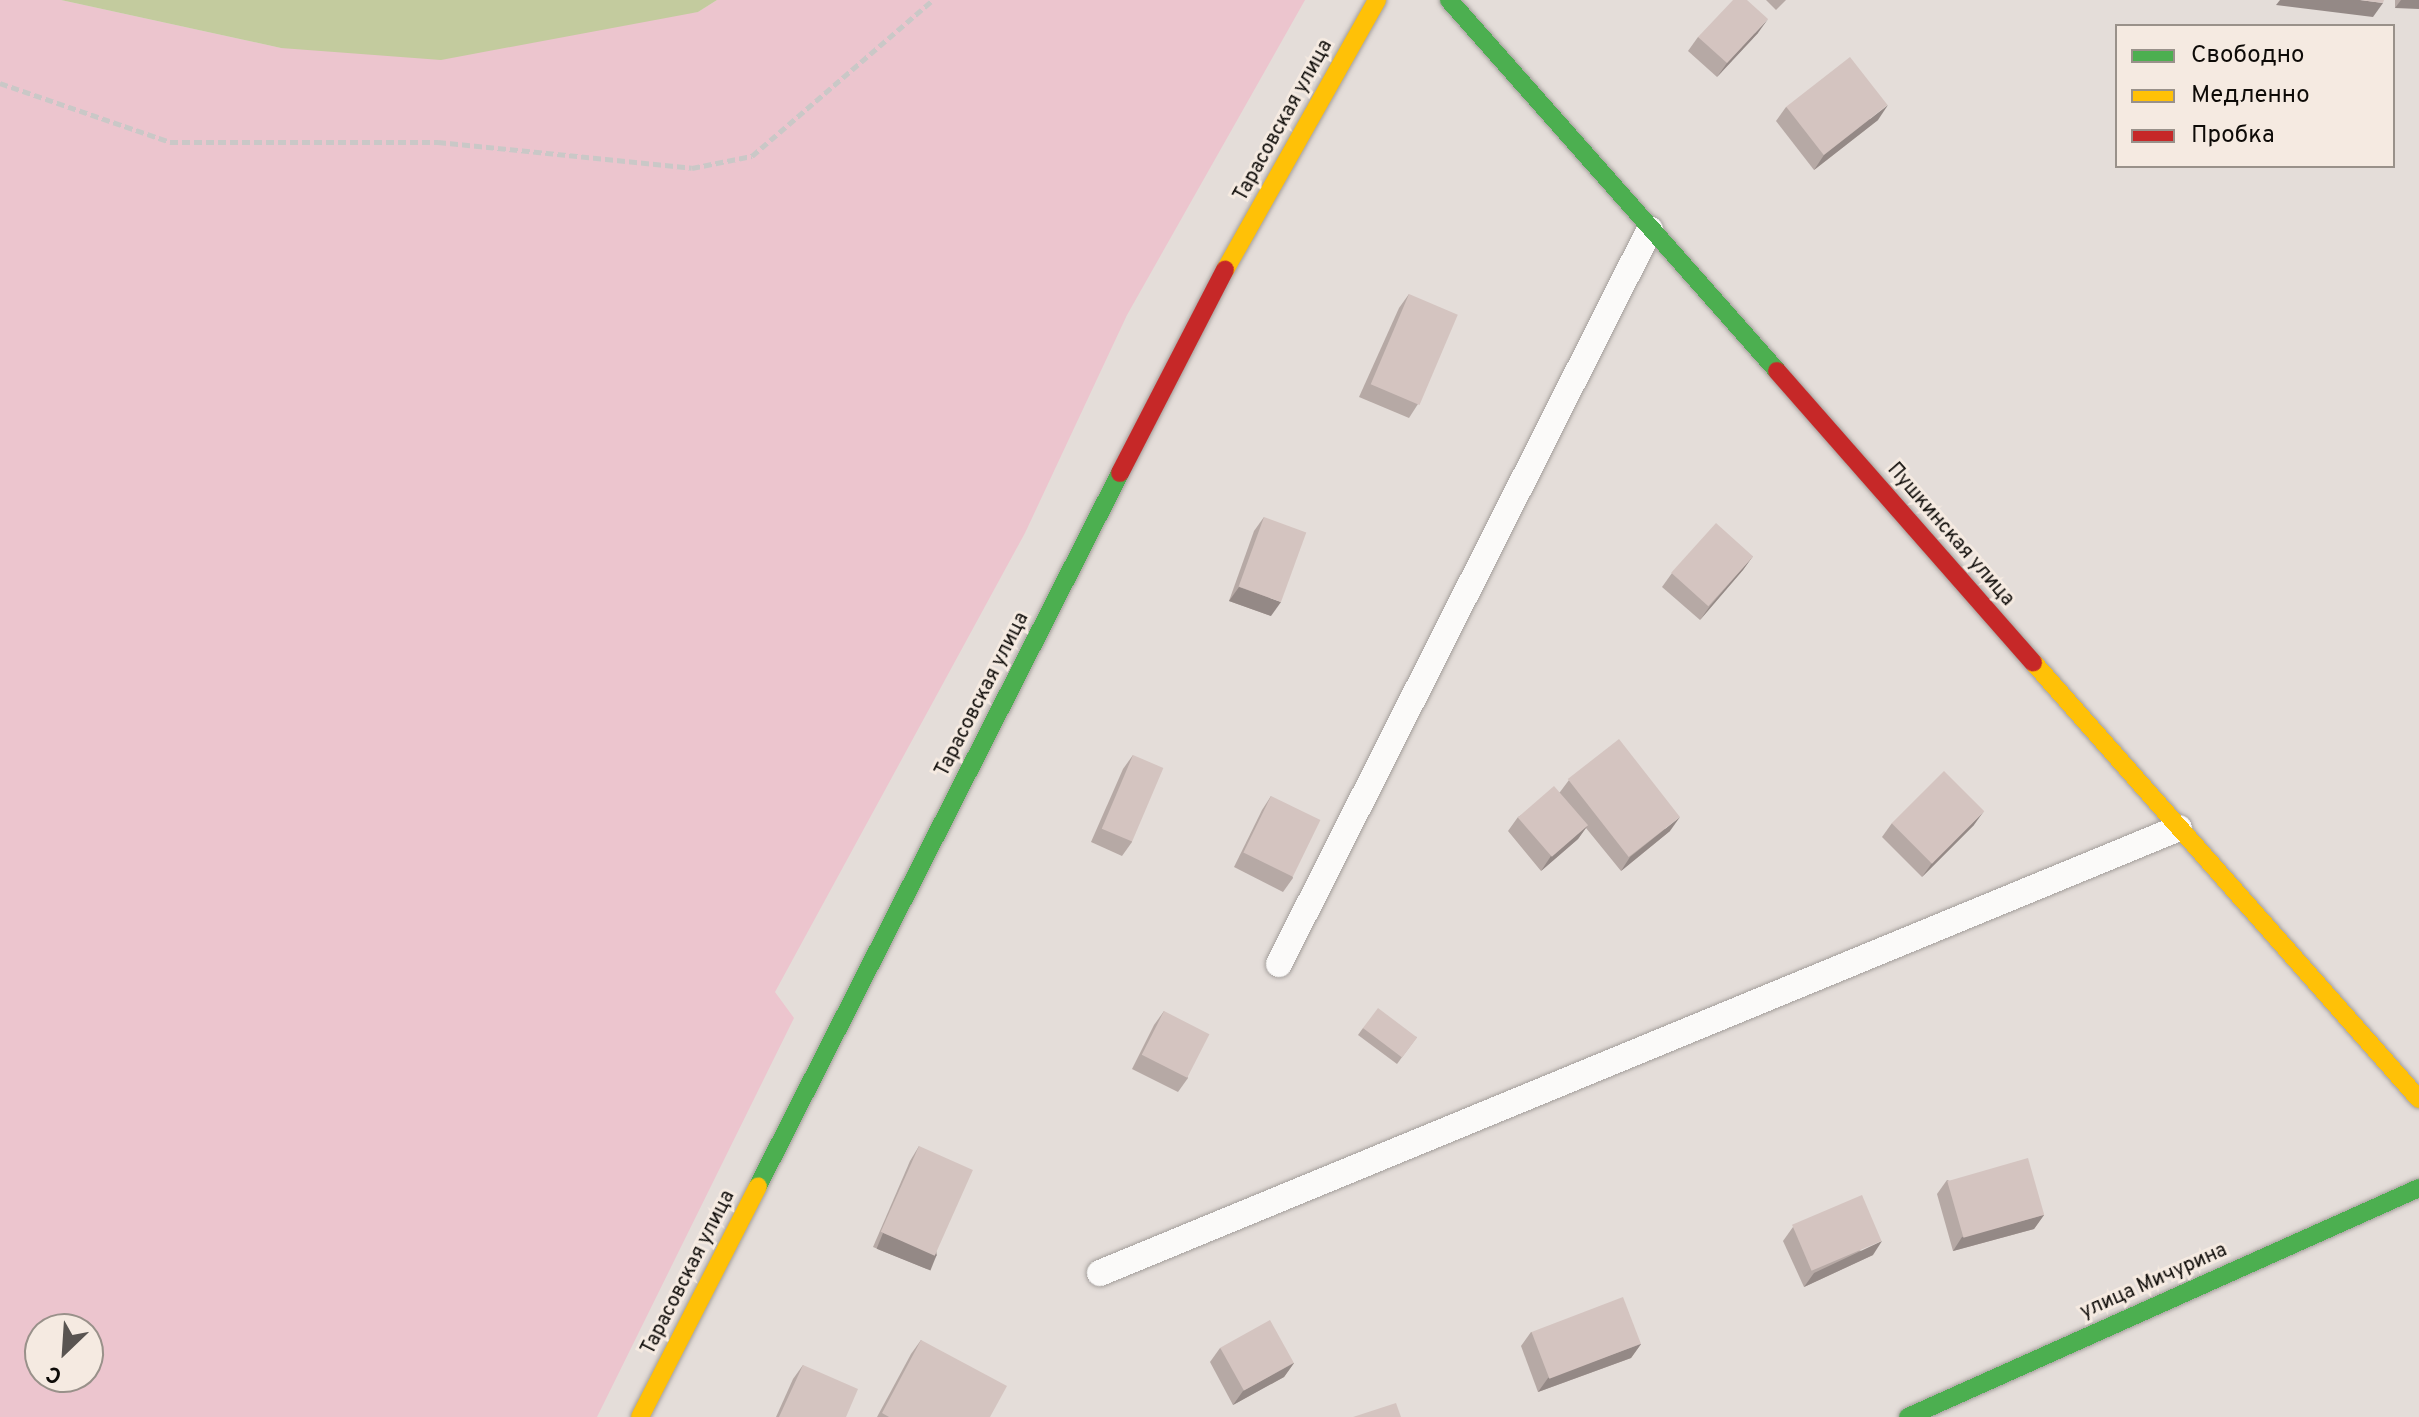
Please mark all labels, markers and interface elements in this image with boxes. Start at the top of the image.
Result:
legend [2115,24,2395,168]
street label: Тарасовская улица [1230,36,1338,206]
text: Свободно [2191,41,2304,71]
text: Медленно [2191,81,2310,111]
text: Пробка [2191,121,2275,151]
street label: Пушкинская улица [1881,459,2019,611]
street label: Тарасовская улица [931,609,1035,781]
street label: Тарасовская улица [637,1187,741,1359]
street label: улица Мичурина [2077,1239,2231,1325]
north arrow [24,1313,104,1393]
text: С [42,1358,67,1389]

